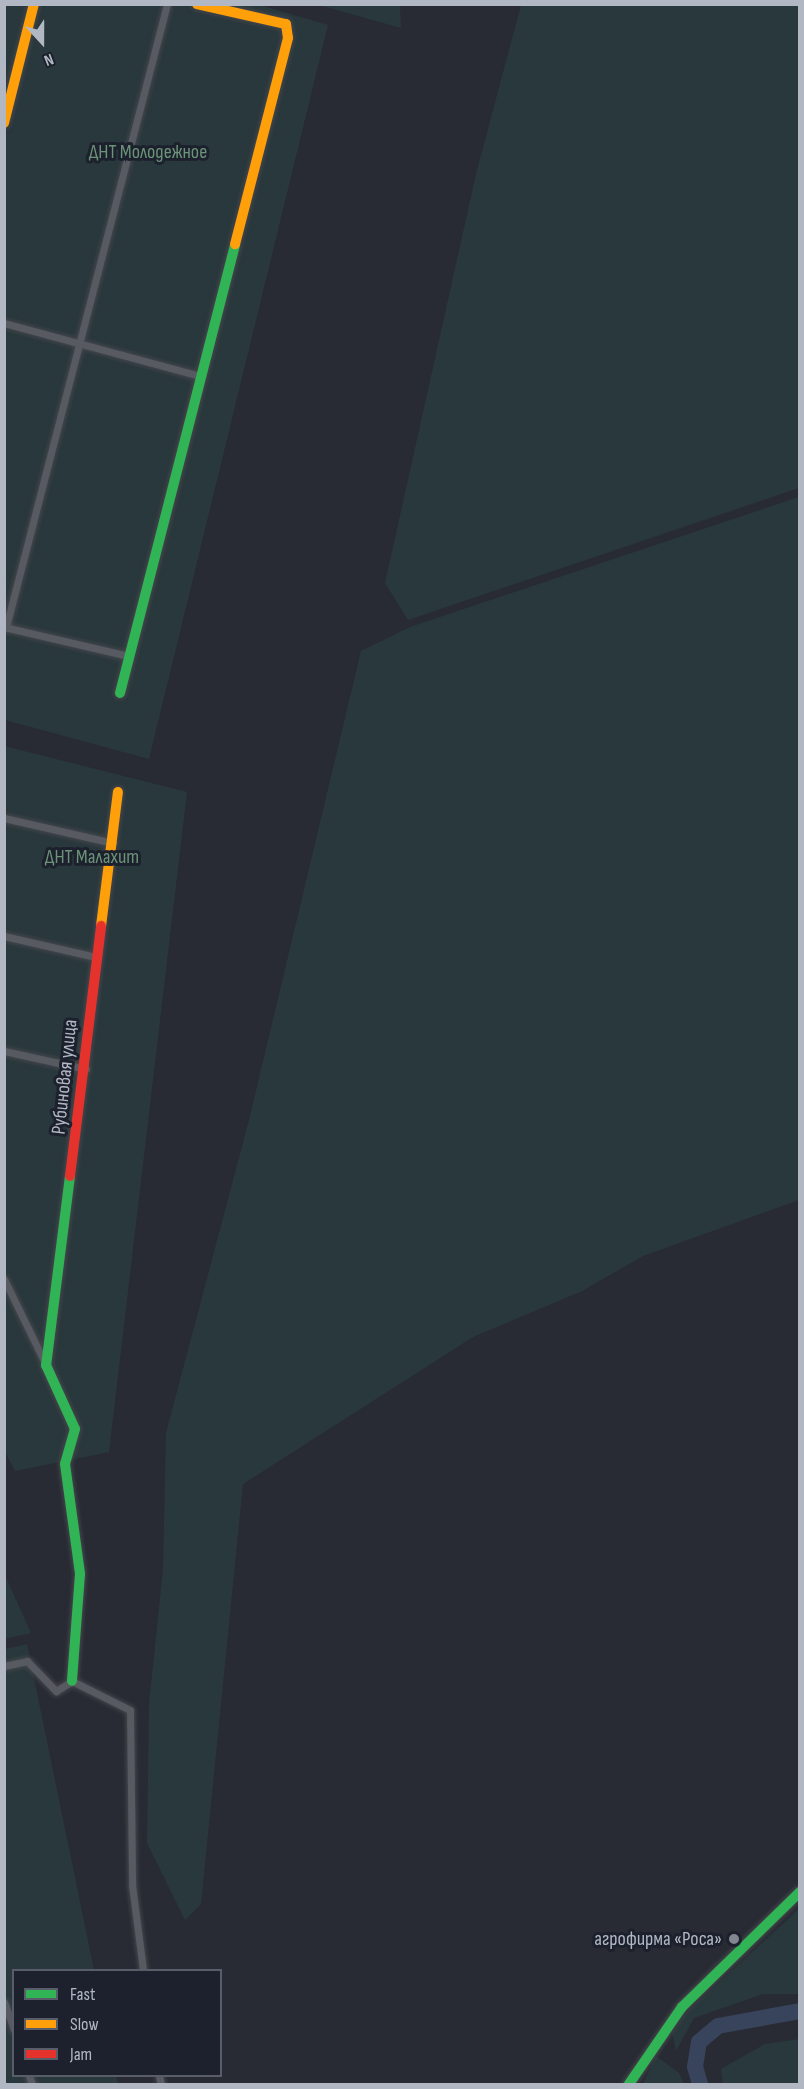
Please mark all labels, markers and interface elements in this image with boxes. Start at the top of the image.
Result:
north arrow [12,12,72,72]
text: N [41,49,56,70]
park label: ДНТ Молодежное [89,140,207,164]
park label: ДНТ Малахит [45,845,139,869]
street label: Рубиновая улица [47,1018,83,1136]
place label: агрофирма «Роса» [594,1927,722,1951]
marker: агрофирма «Роса» [727,1932,741,1946]
legend [12,1969,222,2077]
text: Fast [70,1984,95,2005]
text: Slow [70,2014,99,2035]
text: Jam [70,2044,92,2065]

